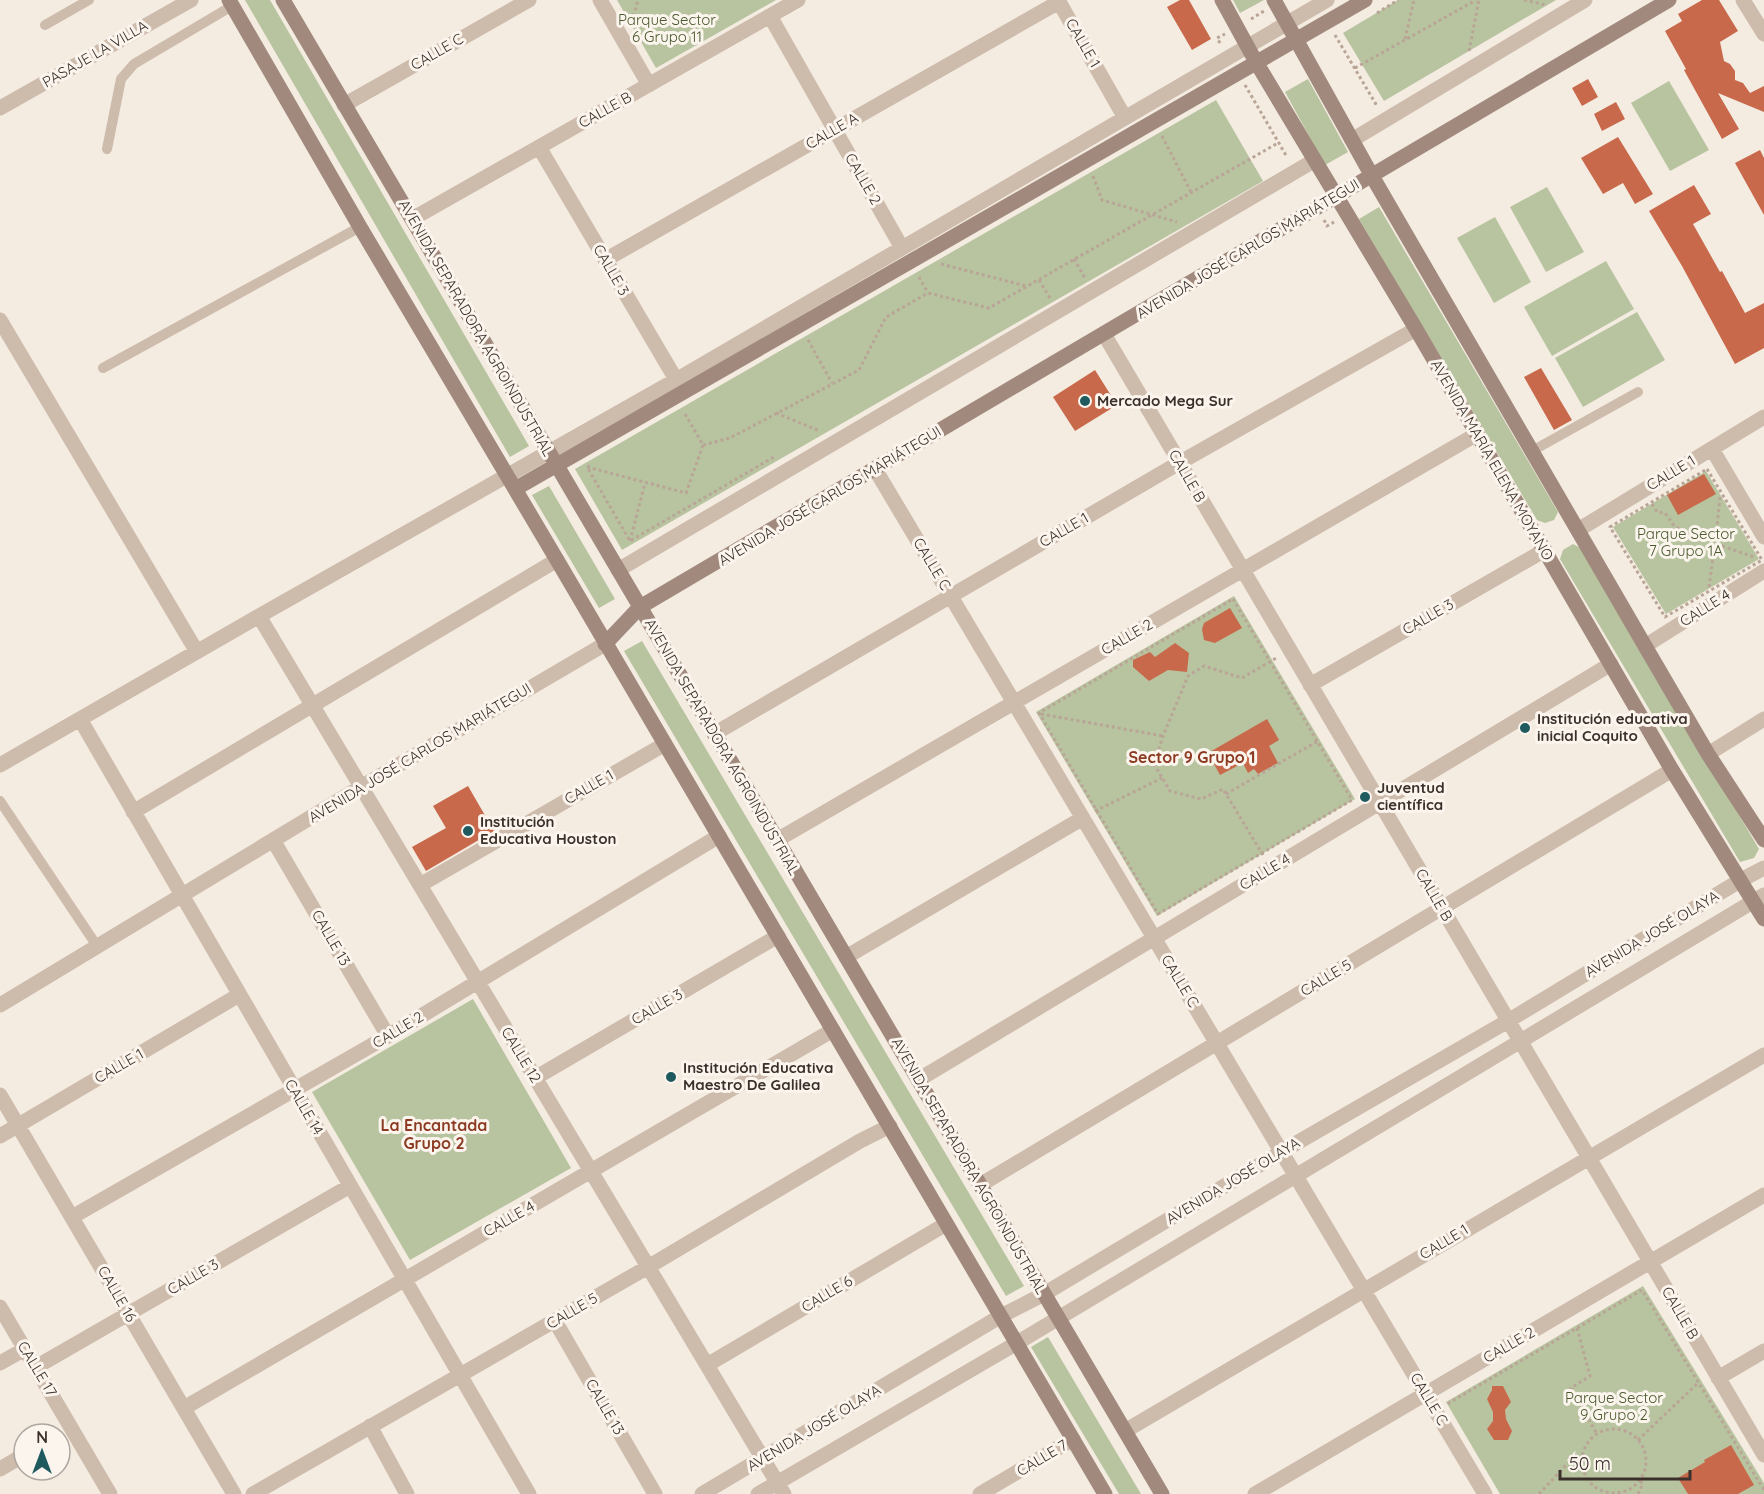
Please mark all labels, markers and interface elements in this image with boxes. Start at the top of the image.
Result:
park label: Parque Sector 6 Grupo 11 [618,10,716,46]
street label: CALLE 1 [1062,15,1105,71]
street label: PASAJE LA VILLA [39,16,151,91]
street label: CALLE C [407,29,467,74]
street label: CALLE B [575,87,635,132]
street label: CALLE A [802,108,862,153]
street label: CALLE 2 [841,150,886,208]
street label: AVENIDA JOSÉ CARLOS MARIÁTEGUI [1133,174,1363,323]
street label: AVENIDA SEPARADORA AGROINDUSTRIAL [395,196,558,460]
street label: CALLE 3 [589,241,634,299]
street label: AVENIDA MARÍA ELENA MOYANO [1427,356,1558,564]
place label: Mercado Mega Sur [1097,391,1233,410]
marker: Mercado Mega Sur [1078,394,1092,408]
street label: AVENIDA JOSÉ CARLOS MARIÁTEGUI [715,421,945,570]
street label: CALLE B [1165,446,1210,506]
street label: CALLE 1 [1643,451,1699,495]
street label: CALLE 1 [1036,508,1092,551]
park label: Parque Sector 7 Grupo 1A [1637,524,1735,560]
street label: CALLE C [909,534,956,594]
street label: CALLE 4 [1676,585,1734,630]
street label: CALLE 3 [1399,594,1457,639]
street label: CALLE 2 [1098,614,1156,659]
street label: AVENIDA SEPARADORA AGROINDUSTRIAL [641,615,804,879]
street label: AVENIDA JOSÉ CARLOS MARIÁTEGUI [305,678,535,827]
place label: Institución educativa inicial Coquito [1537,709,1688,745]
marker: Institución educativa inicial Coquito [1518,721,1532,735]
district label: Sector 9 Grupo 1 [1129,747,1255,767]
street label: CALLE 1 [561,765,617,808]
place label: Juventud científica [1377,778,1445,814]
marker: Juventud científica [1358,790,1372,804]
place label: Institución Educativa Houston [480,812,616,848]
marker: Institución Educativa Houston [461,824,475,838]
street label: CALLE 4 [1236,849,1294,894]
street label: CALLE B [1412,865,1457,925]
street label: AVENIDA JOSÉ OLAYA [1581,886,1722,981]
street label: CALLE 13 [308,906,355,969]
street label: CALLE C [1157,951,1204,1011]
street label: CALLE 5 [1297,955,1355,1000]
street label: CALLE 3 [628,984,686,1029]
street label: CALLE 2 [369,1007,427,1052]
street label: CALLE 12 [497,1023,546,1086]
street label: AVENIDA SEPARADORA AGROINDUSTRIAL [888,1034,1051,1298]
street label: CALLE 1 [91,1044,147,1087]
place label: Institución Educativa Maestro De Galilea [683,1058,833,1094]
marker: Institución Educativa Maestro De Galilea [664,1070,678,1084]
street label: CALLE 14 [281,1075,328,1138]
district label: La Encantada Grupo 2 [381,1115,487,1153]
street label: AVENIDA JOSÉ OLAYA [1162,1133,1303,1228]
street label: CALLE 4 [480,1196,538,1241]
street label: CALLE 1 [1416,1220,1472,1264]
street label: CALLE 3 [164,1254,222,1299]
street label: CALLE 16 [94,1262,141,1325]
street label: CALLE 6 [798,1271,856,1316]
street label: CALLE B [1658,1283,1703,1343]
street label: CALLE 5 [543,1288,601,1333]
street label: CALLE 2 [1480,1322,1538,1367]
street label: CALLE 17 [13,1338,62,1400]
street label: CALLE C [1406,1369,1453,1429]
street label: CALLE 13 [582,1375,629,1438]
street label: AVENIDA JOSÉ OLAYA [743,1380,884,1475]
park label: Parque Sector 9 Grupo 2 [1565,1388,1663,1424]
north arrow [12,1422,72,1482]
text: N [36,1427,48,1447]
street label: CALLE 7 [1013,1435,1071,1480]
scale bar [1560,1443,1690,1481]
text: 50 m [1569,1452,1611,1475]

